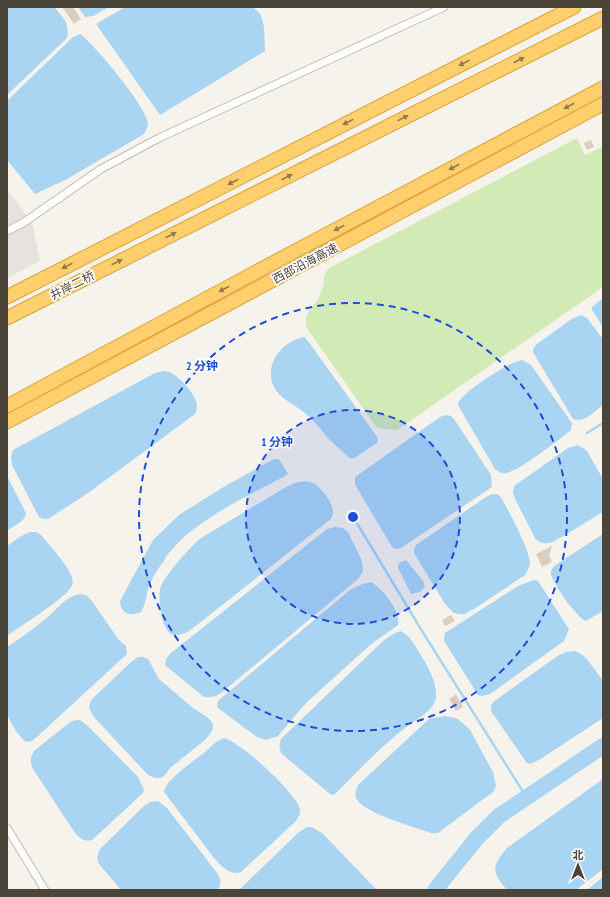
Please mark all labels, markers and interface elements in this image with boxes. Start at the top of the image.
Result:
one-way arrow [514,57,525,63]
one-way arrow [458,60,470,66]
one-way arrow [563,103,574,110]
one-way arrow [398,115,409,122]
one-way arrow [343,119,354,125]
one-way arrow [448,164,459,170]
one-way arrow [281,174,293,180]
one-way arrow [227,178,239,185]
one-way arrow [333,225,344,231]
one-way arrow [165,232,177,238]
street label: 西部沿海高速 [270,239,340,287]
one-way arrow [111,259,122,265]
one-way arrow [62,263,73,269]
street label: 井岸二桥 [47,267,97,303]
one-way arrow [218,286,230,292]
text: 2 分钟 [186,358,218,373]
text: 1 分钟 [261,434,293,449]
centre of rings [346,510,360,524]
north arrow [558,845,598,885]
text: 北 [573,848,584,862]

